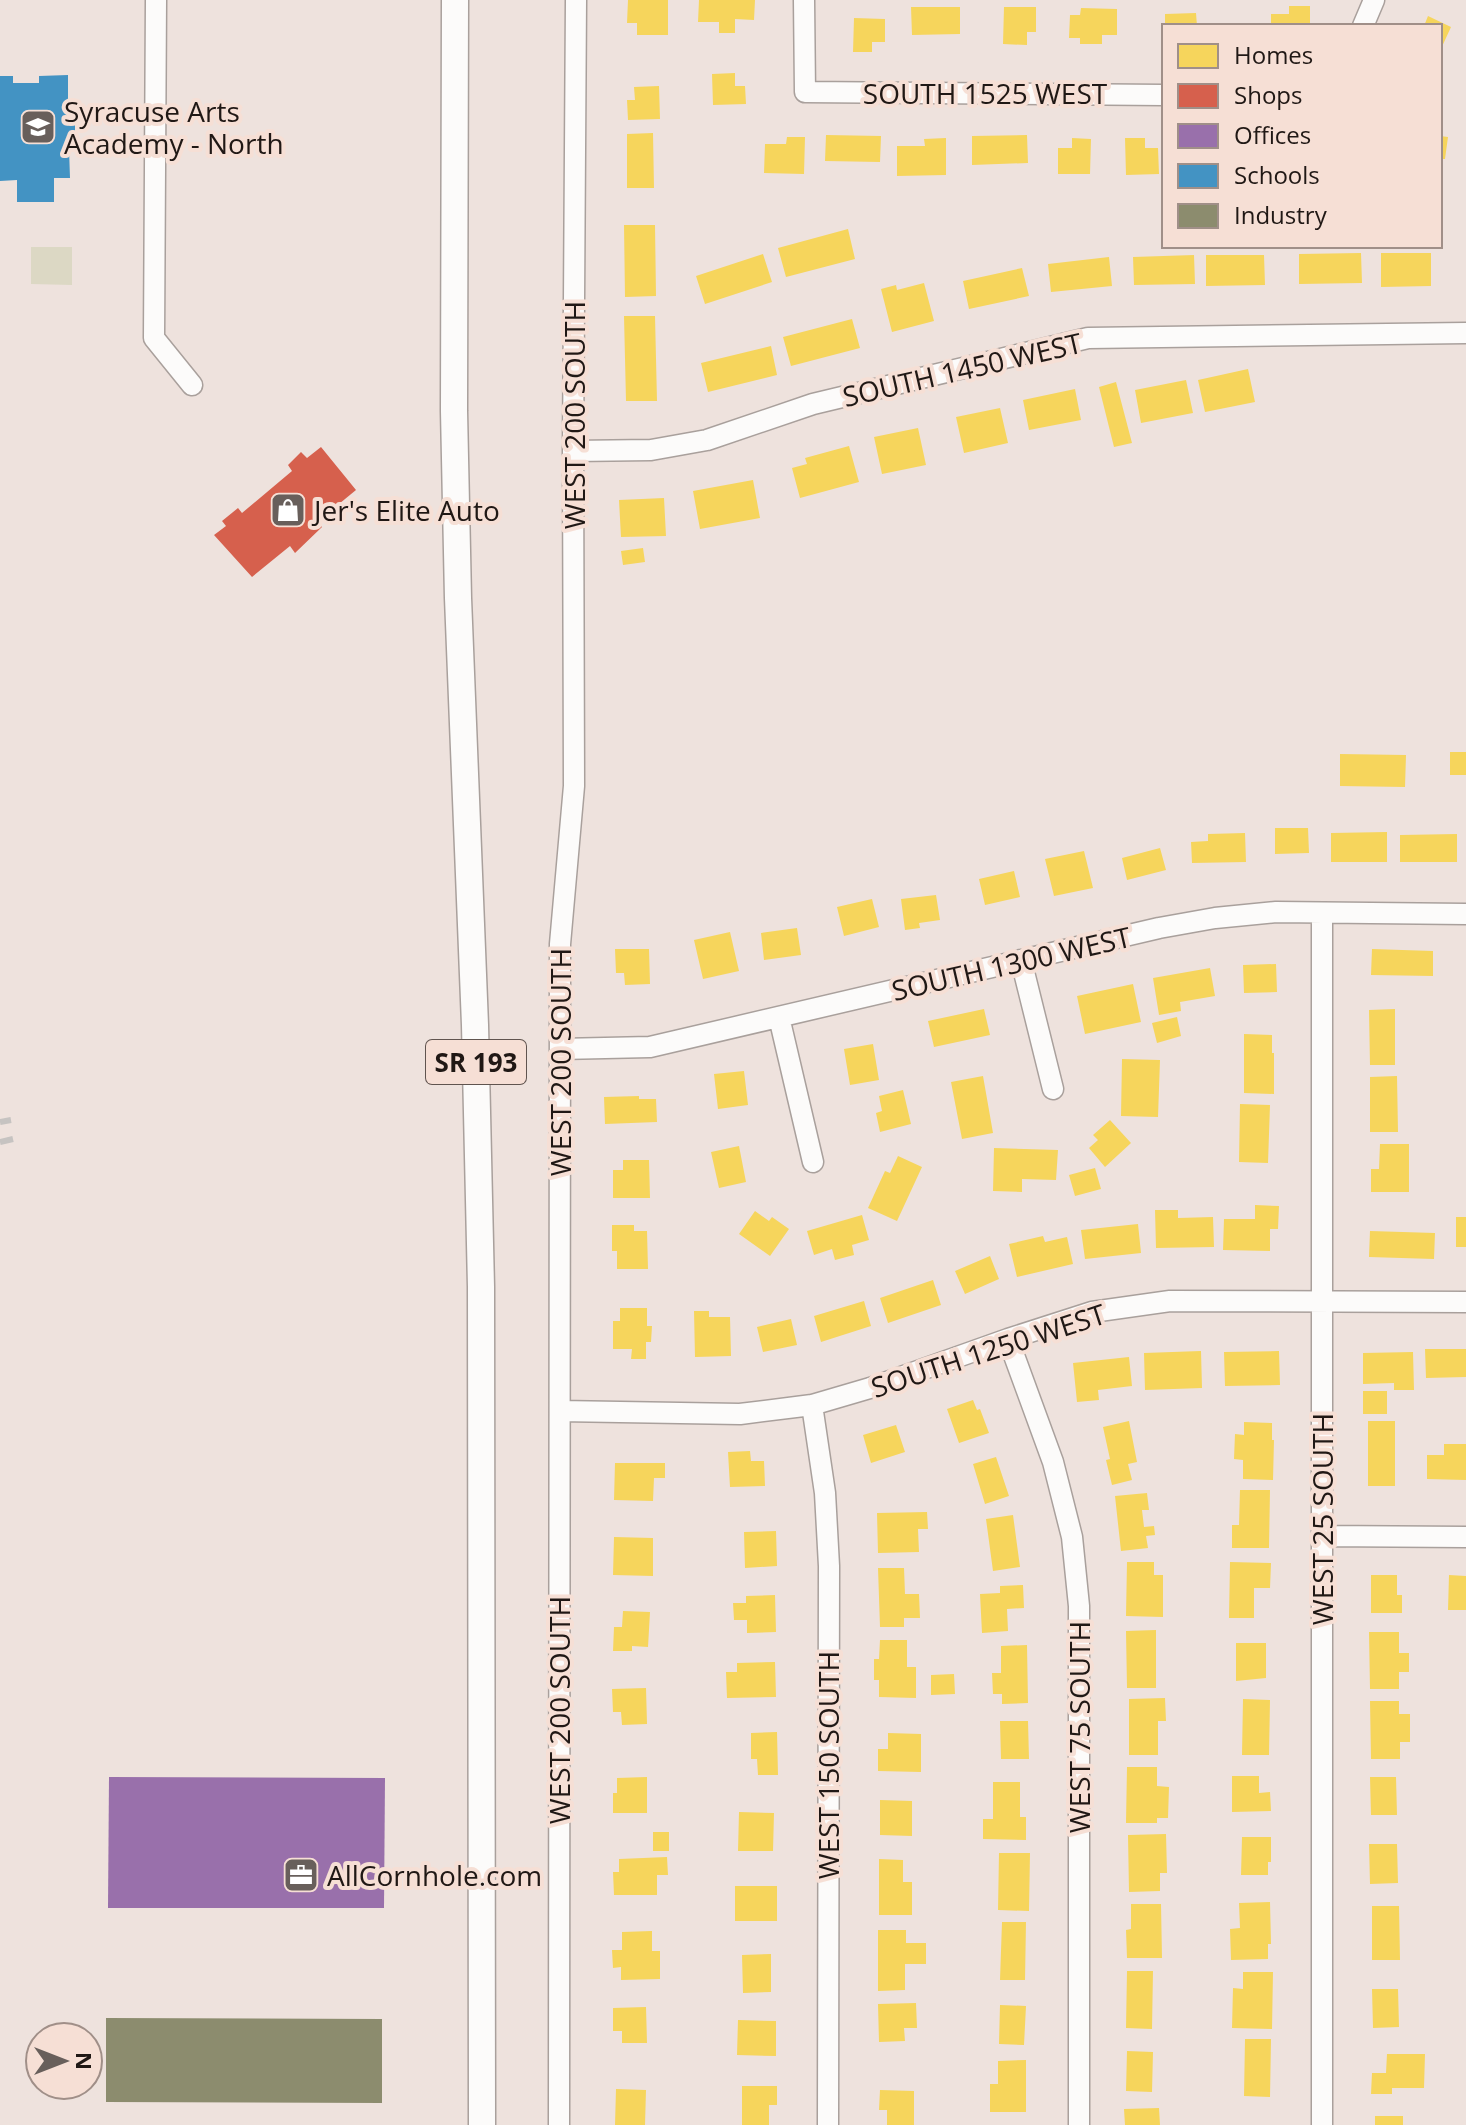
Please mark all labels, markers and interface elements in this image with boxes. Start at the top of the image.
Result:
legend [1162,24,1442,248]
text: Homes [1234,38,1313,71]
street label: SOUTH 1525 WEST [863,74,1108,112]
text: Shops [1234,78,1302,111]
place label: Syracuse Arts Academy - North [64,92,284,162]
school or university icon: Syracuse Arts Academy - North [19,108,57,146]
text: Offices [1234,118,1311,151]
text: Schools [1234,158,1320,191]
text: Industry [1234,198,1328,231]
street label: WEST 200 SOUTH [555,301,593,529]
street label: SOUTH 1450 WEST [839,323,1086,415]
shop icon: Jer's Elite Auto [269,491,307,529]
place label: Jer's Elite Auto [311,491,500,529]
street label: SOUTH 1300 WEST [888,917,1135,1009]
street label: WEST 200 SOUTH [541,948,579,1176]
road number: SR 193 [426,1040,526,1084]
street label: SOUTH 1250 WEST [866,1294,1111,1406]
street label: WEST 25 SOUTH [1303,1413,1341,1625]
street label: WEST 200 SOUTH [540,1596,578,1824]
street label: WEST 75 SOUTH [1060,1621,1098,1833]
street label: WEST 150 SOUTH [809,1651,847,1879]
office icon: AllCornhole.com [282,1856,320,1894]
place label: AllCornhole.com [327,1856,542,1894]
north arrow [24,2021,104,2101]
text: N [70,2052,100,2070]

